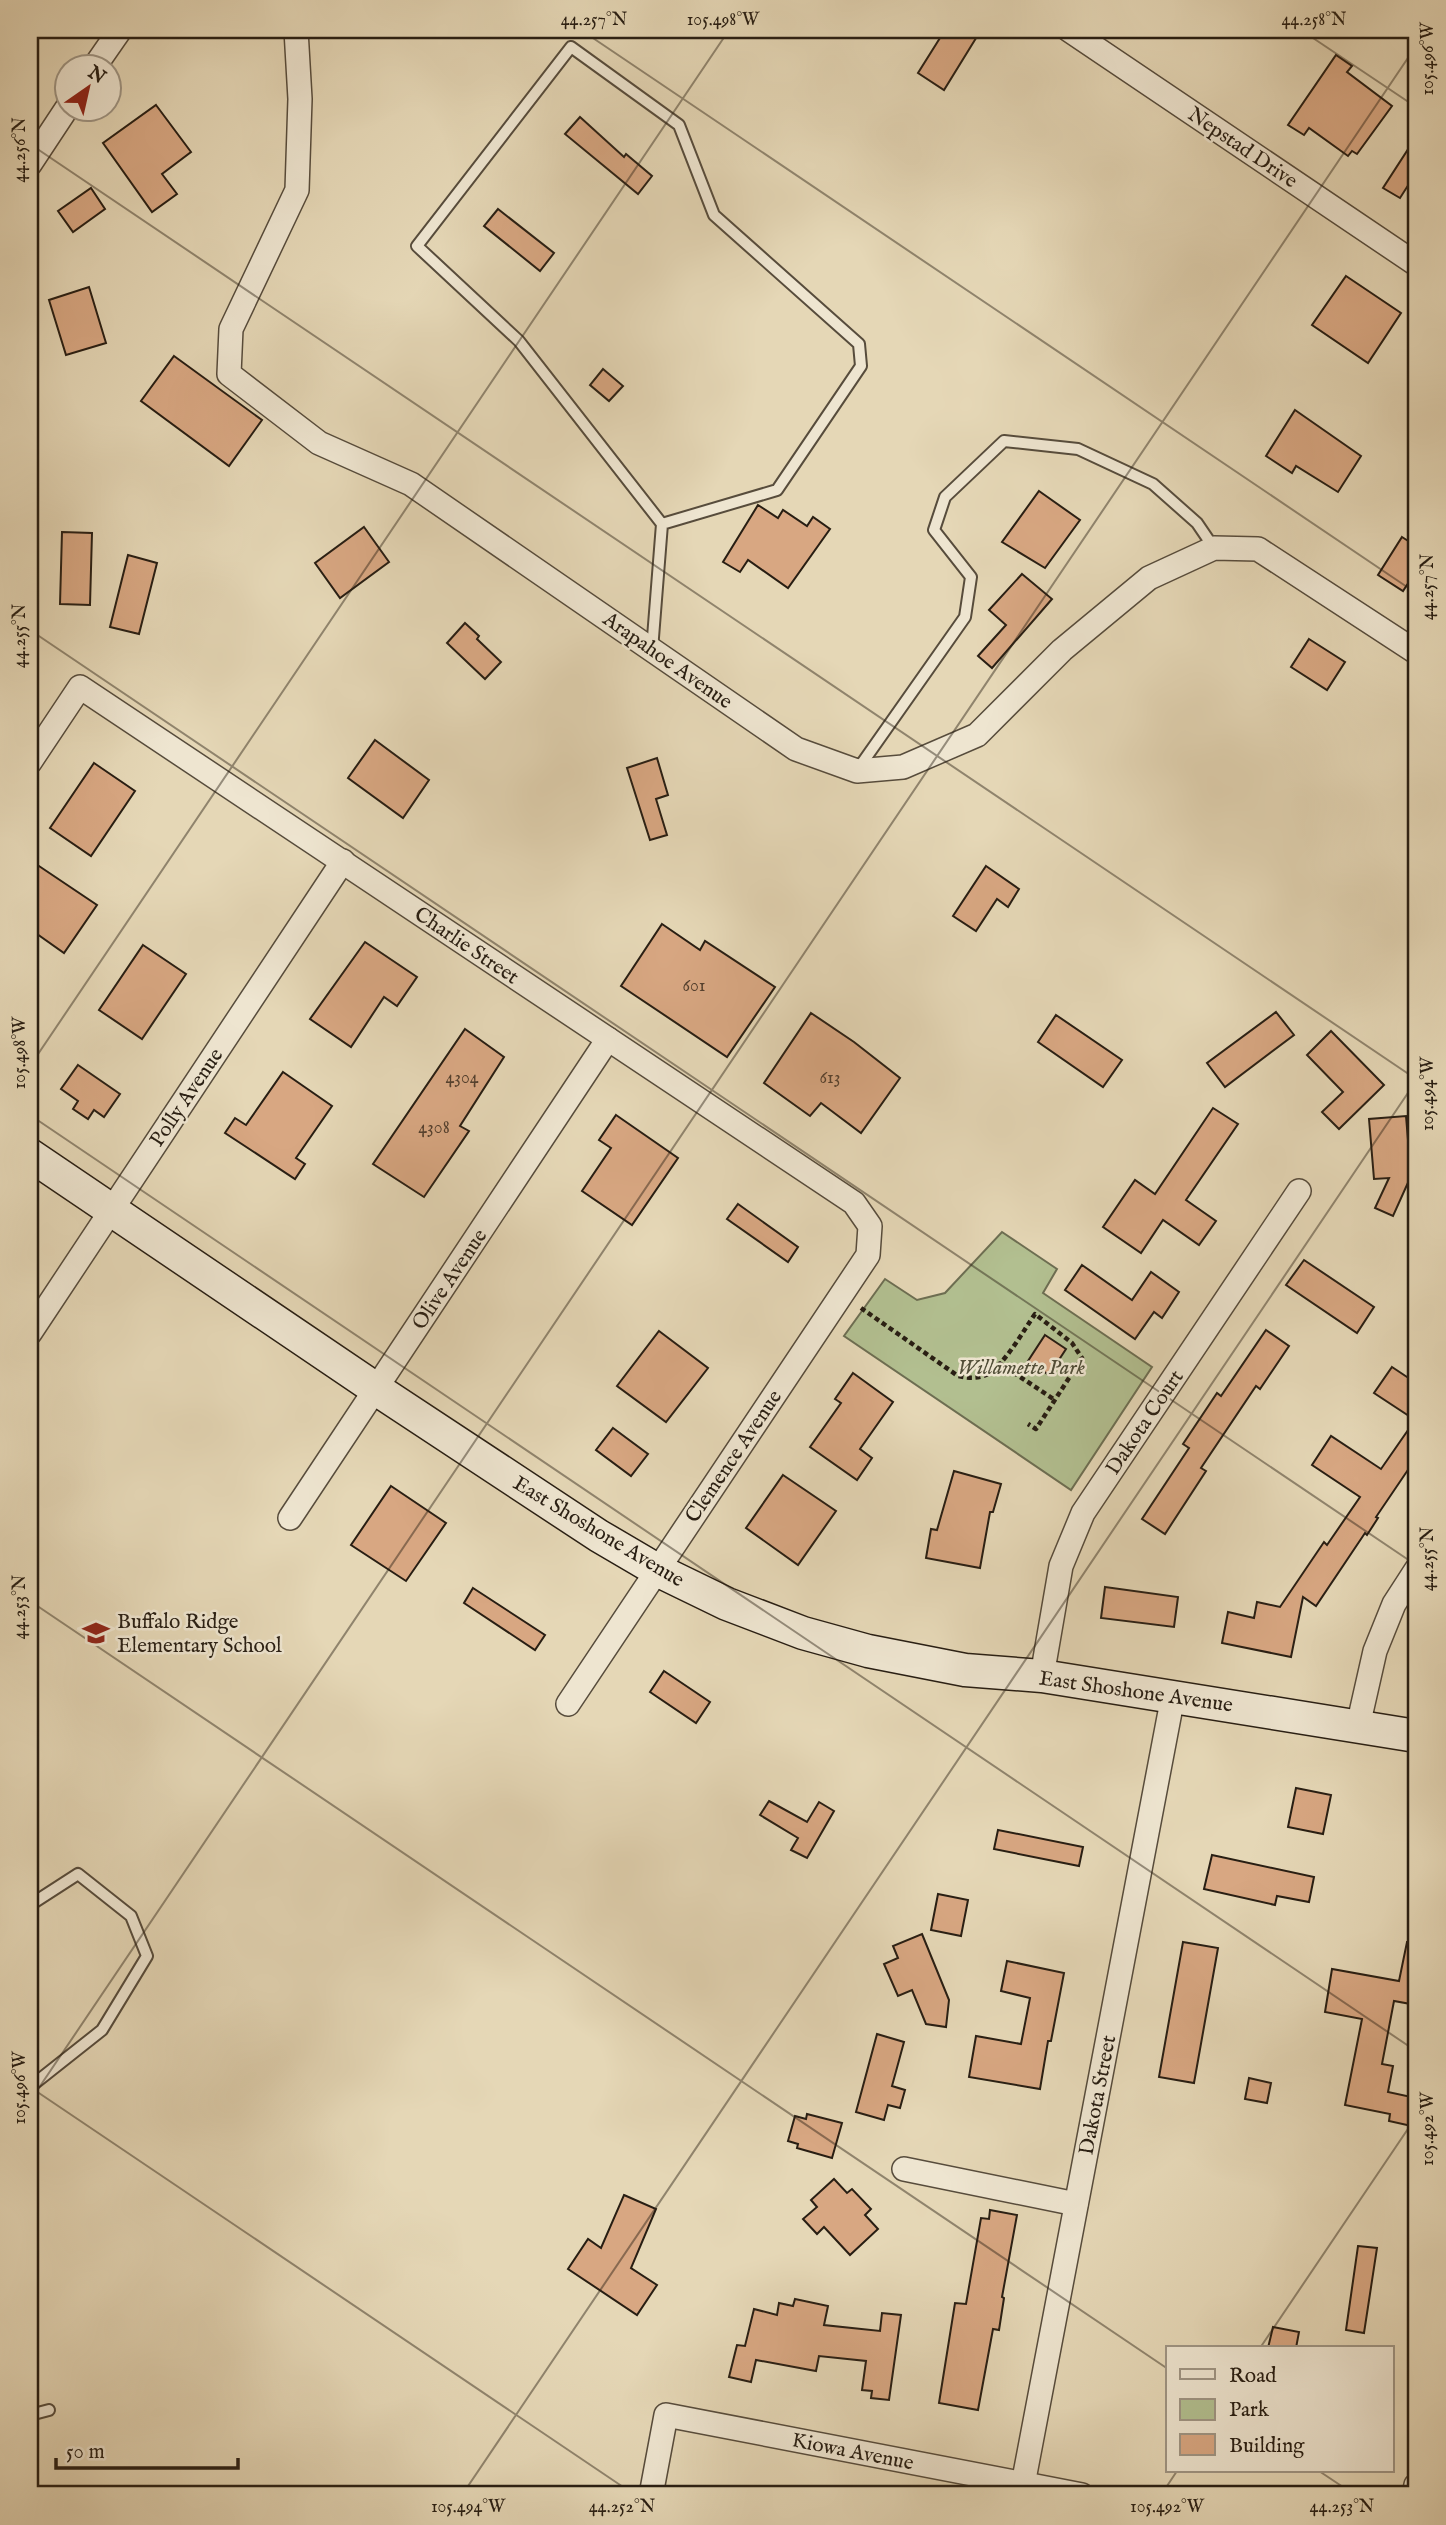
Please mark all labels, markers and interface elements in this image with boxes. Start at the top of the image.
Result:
text: 44.257°N [561,9,628,32]
text: 105.498°W [687,9,760,32]
text: 44.258°N [1281,9,1347,32]
text: 105.496°W [1417,22,1440,96]
north arrow [52,52,122,122]
text: N [82,60,110,90]
street label: Nepstad Drive [1182,102,1303,195]
text: 44.256°N [9,117,32,183]
text: 44.257°N [1417,553,1440,620]
text: 44.255°N [9,603,32,668]
street label: Arapahoe Avenue [596,606,738,716]
street label: Charlie Street [409,901,524,991]
house number: 601 [682,975,706,998]
text: 105.498°W [9,1016,32,1089]
street label: Polly Avenue [144,1043,230,1152]
text: 105.494°W [1417,1056,1440,1131]
house number: 4304 [445,1067,479,1090]
house number: 613 [820,1067,840,1090]
house number: 4308 [418,1117,450,1140]
street label: Olive Avenue [407,1224,494,1336]
park label: Willamette Park [957,1355,1085,1382]
street label: Dakota Court [1100,1365,1190,1481]
street label: Clemence Avenue [680,1385,789,1529]
street label: East Shoshone Avenue [508,1470,689,1594]
text: 44.255°N [1417,1526,1440,1591]
text: 44.253°N [9,1574,32,1639]
place label: Buffalo Ridge Elementary School [117,1609,282,1660]
school or university icon: Buffalo Ridge Elementary School [81,1618,111,1648]
street label: East Shoshone Avenue [1037,1666,1235,1719]
street label: Dakota Street [1074,2033,1123,2157]
text: 105.496°W [9,2051,32,2125]
text: 105.492°W [1417,2091,1440,2166]
legend [1166,2346,1394,2472]
text: Road [1229,2363,1277,2390]
text: Park [1229,2397,1270,2424]
scale bar [56,2427,238,2471]
street label: Kiowa Avenue [790,2427,916,2478]
text: Building [1229,2433,1305,2460]
text: 50 m [66,2439,105,2466]
text: 105.494°W [431,2496,506,2519]
text: 44.252°N [589,2496,656,2519]
text: 105.492°W [1130,2496,1205,2519]
text: 44.253°N [1310,2496,1375,2519]

